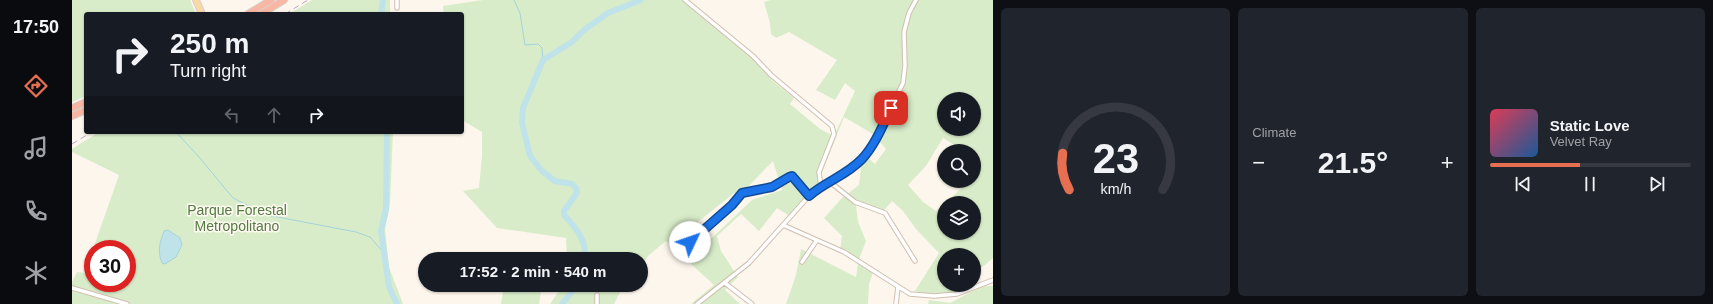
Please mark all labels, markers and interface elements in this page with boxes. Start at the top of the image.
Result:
text: 17:50 [13,17,59,37]
icon: right [104,28,156,80]
text: 250 m [170,28,249,59]
text: Turn right [170,61,246,81]
icon: directions [22,72,50,100]
pin [874,91,908,125]
map controls [937,92,981,292]
button: sound [937,92,981,136]
icon: arrive [880,97,902,119]
icon: left [221,104,243,126]
icon: ahead [263,104,285,126]
icon: right [305,104,327,126]
text: Static Love [1550,117,1630,134]
text: Climate [1252,125,1296,140]
icon: music [22,134,50,162]
text: Velvet Ray [1550,134,1612,149]
text: 23 [1093,135,1139,182]
button: search [937,144,981,188]
text: 21.5° [1318,146,1388,179]
text: − [1252,150,1265,175]
text: + [1441,150,1454,175]
icon: previous [1512,173,1534,195]
icon: pause [1579,173,1601,195]
icon: next [1646,173,1668,195]
text: km/h [1100,181,1131,197]
button: layers [937,196,981,240]
icon: phone [22,197,50,225]
park label: Parque Forestal Metropolitano [187,202,287,234]
position arrow [669,221,711,263]
speed limit sign: 30 [84,240,136,292]
button: + [937,248,981,292]
icon: climate [22,259,50,287]
text: 17:52 · 2 min · 540 m [460,263,606,280]

